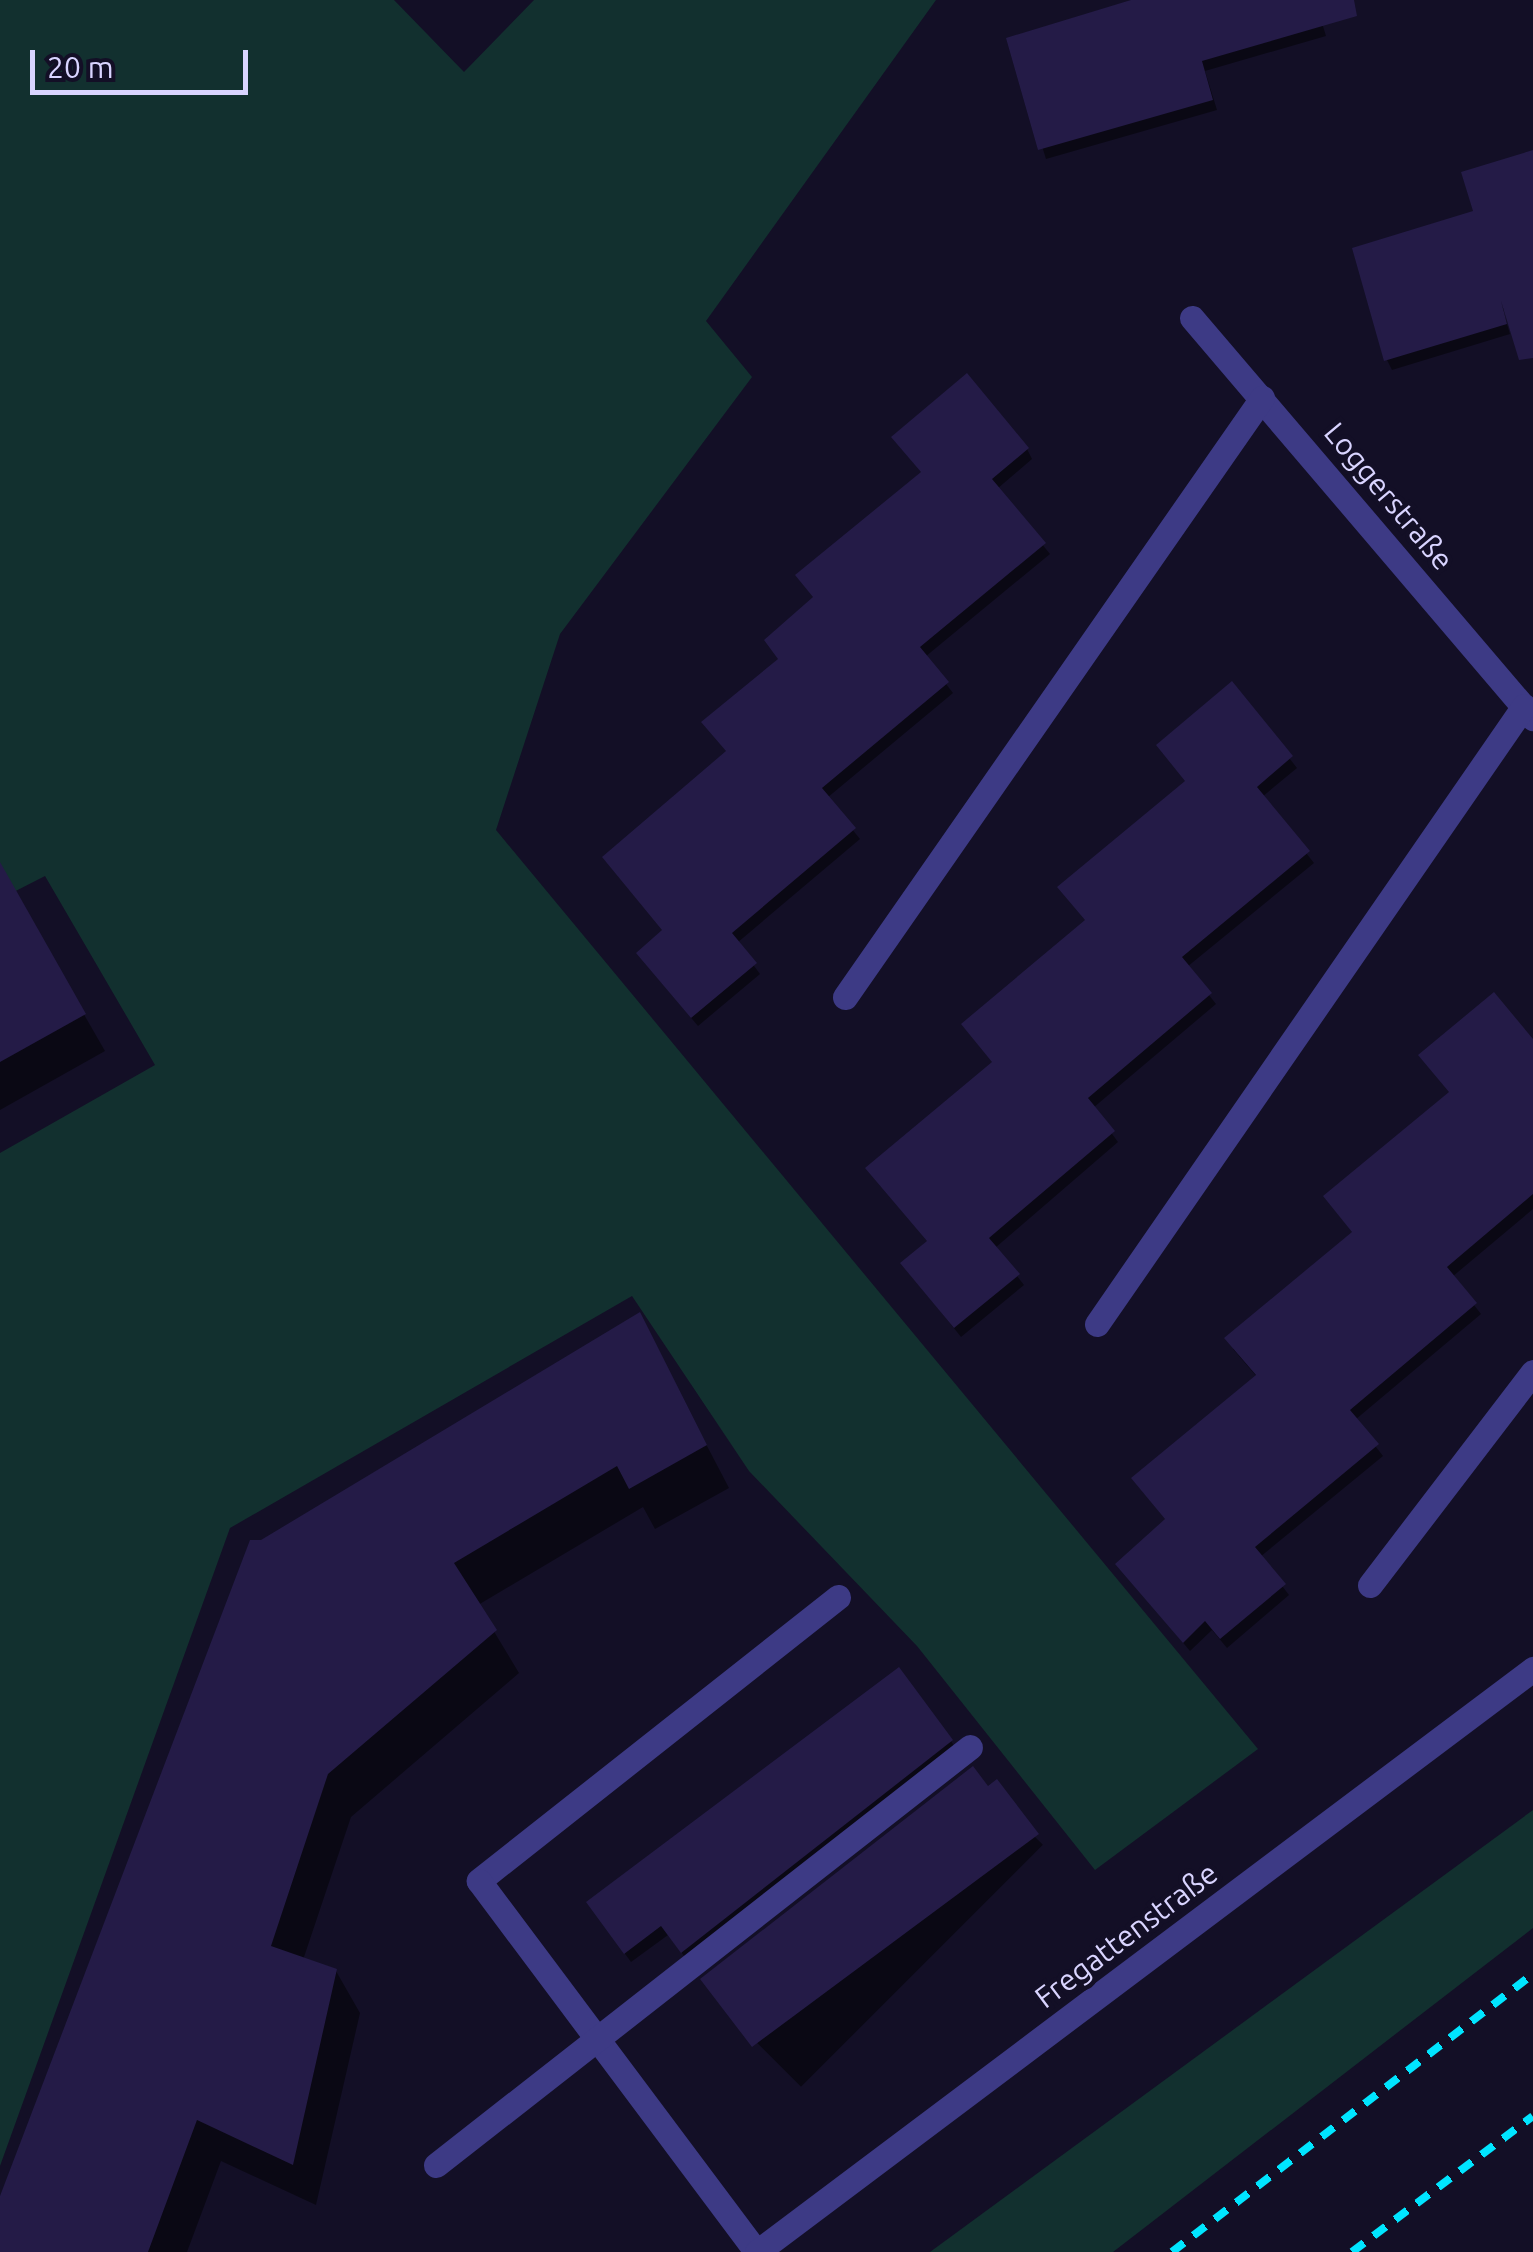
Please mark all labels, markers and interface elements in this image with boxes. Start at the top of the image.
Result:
scale bar [35,30,252,92]
text: 20 m [47,50,114,84]
street label: Loggerstraße [1317,415,1461,577]
street label: Fregattenstraße [1028,1855,1224,2015]

